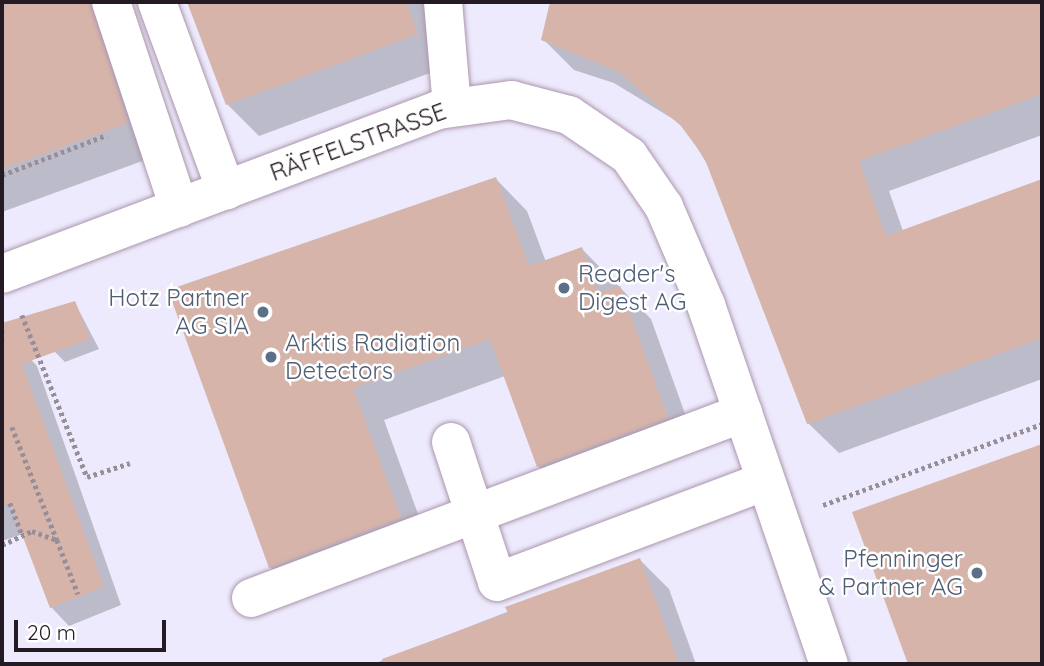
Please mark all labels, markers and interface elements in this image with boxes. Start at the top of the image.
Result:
street label: RÄFFELSTRASSE [266,97,450,187]
place label: Reader's Digest AG [578,260,686,316]
marker: Reader's Digest AG [556,280,572,296]
place label: Hotz Partner AG SIA [108,284,249,340]
marker: Hotz Partner AG SIA [255,304,271,320]
place label: Arktis Radiation Detectors [285,329,460,385]
marker: Arktis Radiation Detectors [263,349,279,365]
place label: Pfenninger & Partner AG [819,545,963,601]
marker: Pfenninger & Partner AG [969,565,985,581]
scale bar [18,606,170,650]
text: 20 m [27,619,76,645]

